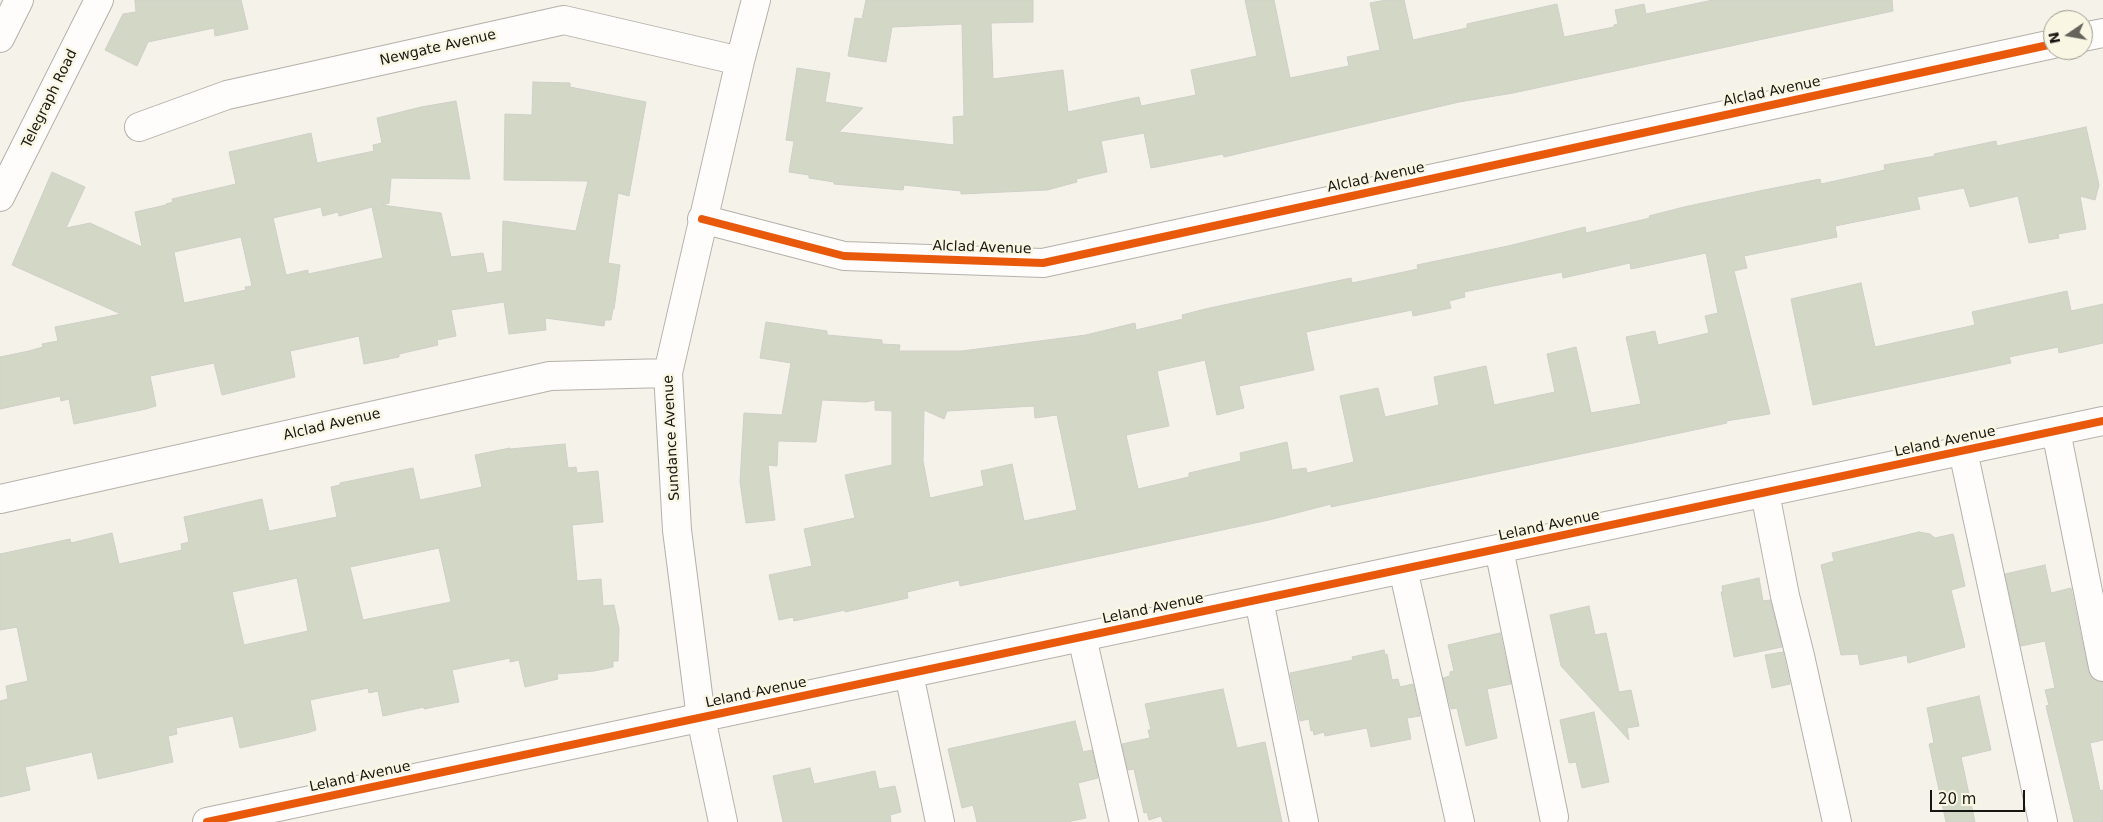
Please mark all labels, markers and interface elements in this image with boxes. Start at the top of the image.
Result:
north arrow [2043,10,2093,60]
street label: Newgate Avenue [378,26,498,70]
text: N [2045,31,2063,45]
street label: Telegraph Road [19,47,81,151]
street label: Alclad Avenue [1722,73,1822,111]
street label: Alclad Avenue [1326,159,1426,197]
street label: Alclad Avenue [932,238,1032,258]
street label: Sundance Avenue [660,375,684,501]
street label: Alclad Avenue [282,406,382,444]
street label: Leland Avenue [1893,423,1997,461]
street label: Leland Avenue [1497,507,1601,545]
street label: Leland Avenue [1101,590,1205,628]
street label: Leland Avenue [704,674,808,712]
street label: Leland Avenue [308,758,412,796]
scale bar [1933,780,2028,812]
text: 20 m [1938,790,1976,808]

